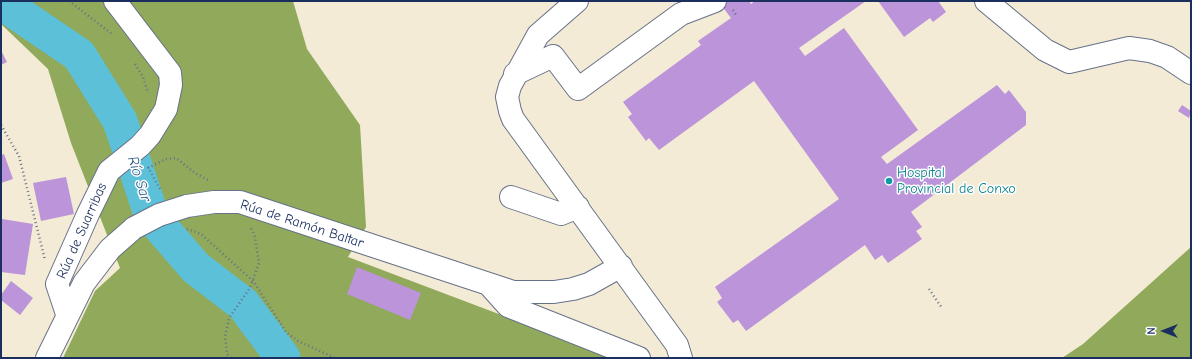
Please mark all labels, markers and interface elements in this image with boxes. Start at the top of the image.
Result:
water label: Río Sar [123,154,155,204]
place label: Hospital Provincial de Conxo [897,165,1016,198]
marker: Hospital Provincial de Conxo [884,176,894,186]
street label: Rúa de Suarribas [53,180,111,282]
street label: Rúa de Ramón Baltar [238,196,366,252]
north arrow [1144,311,1184,351]
text: N [1145,327,1158,335]

